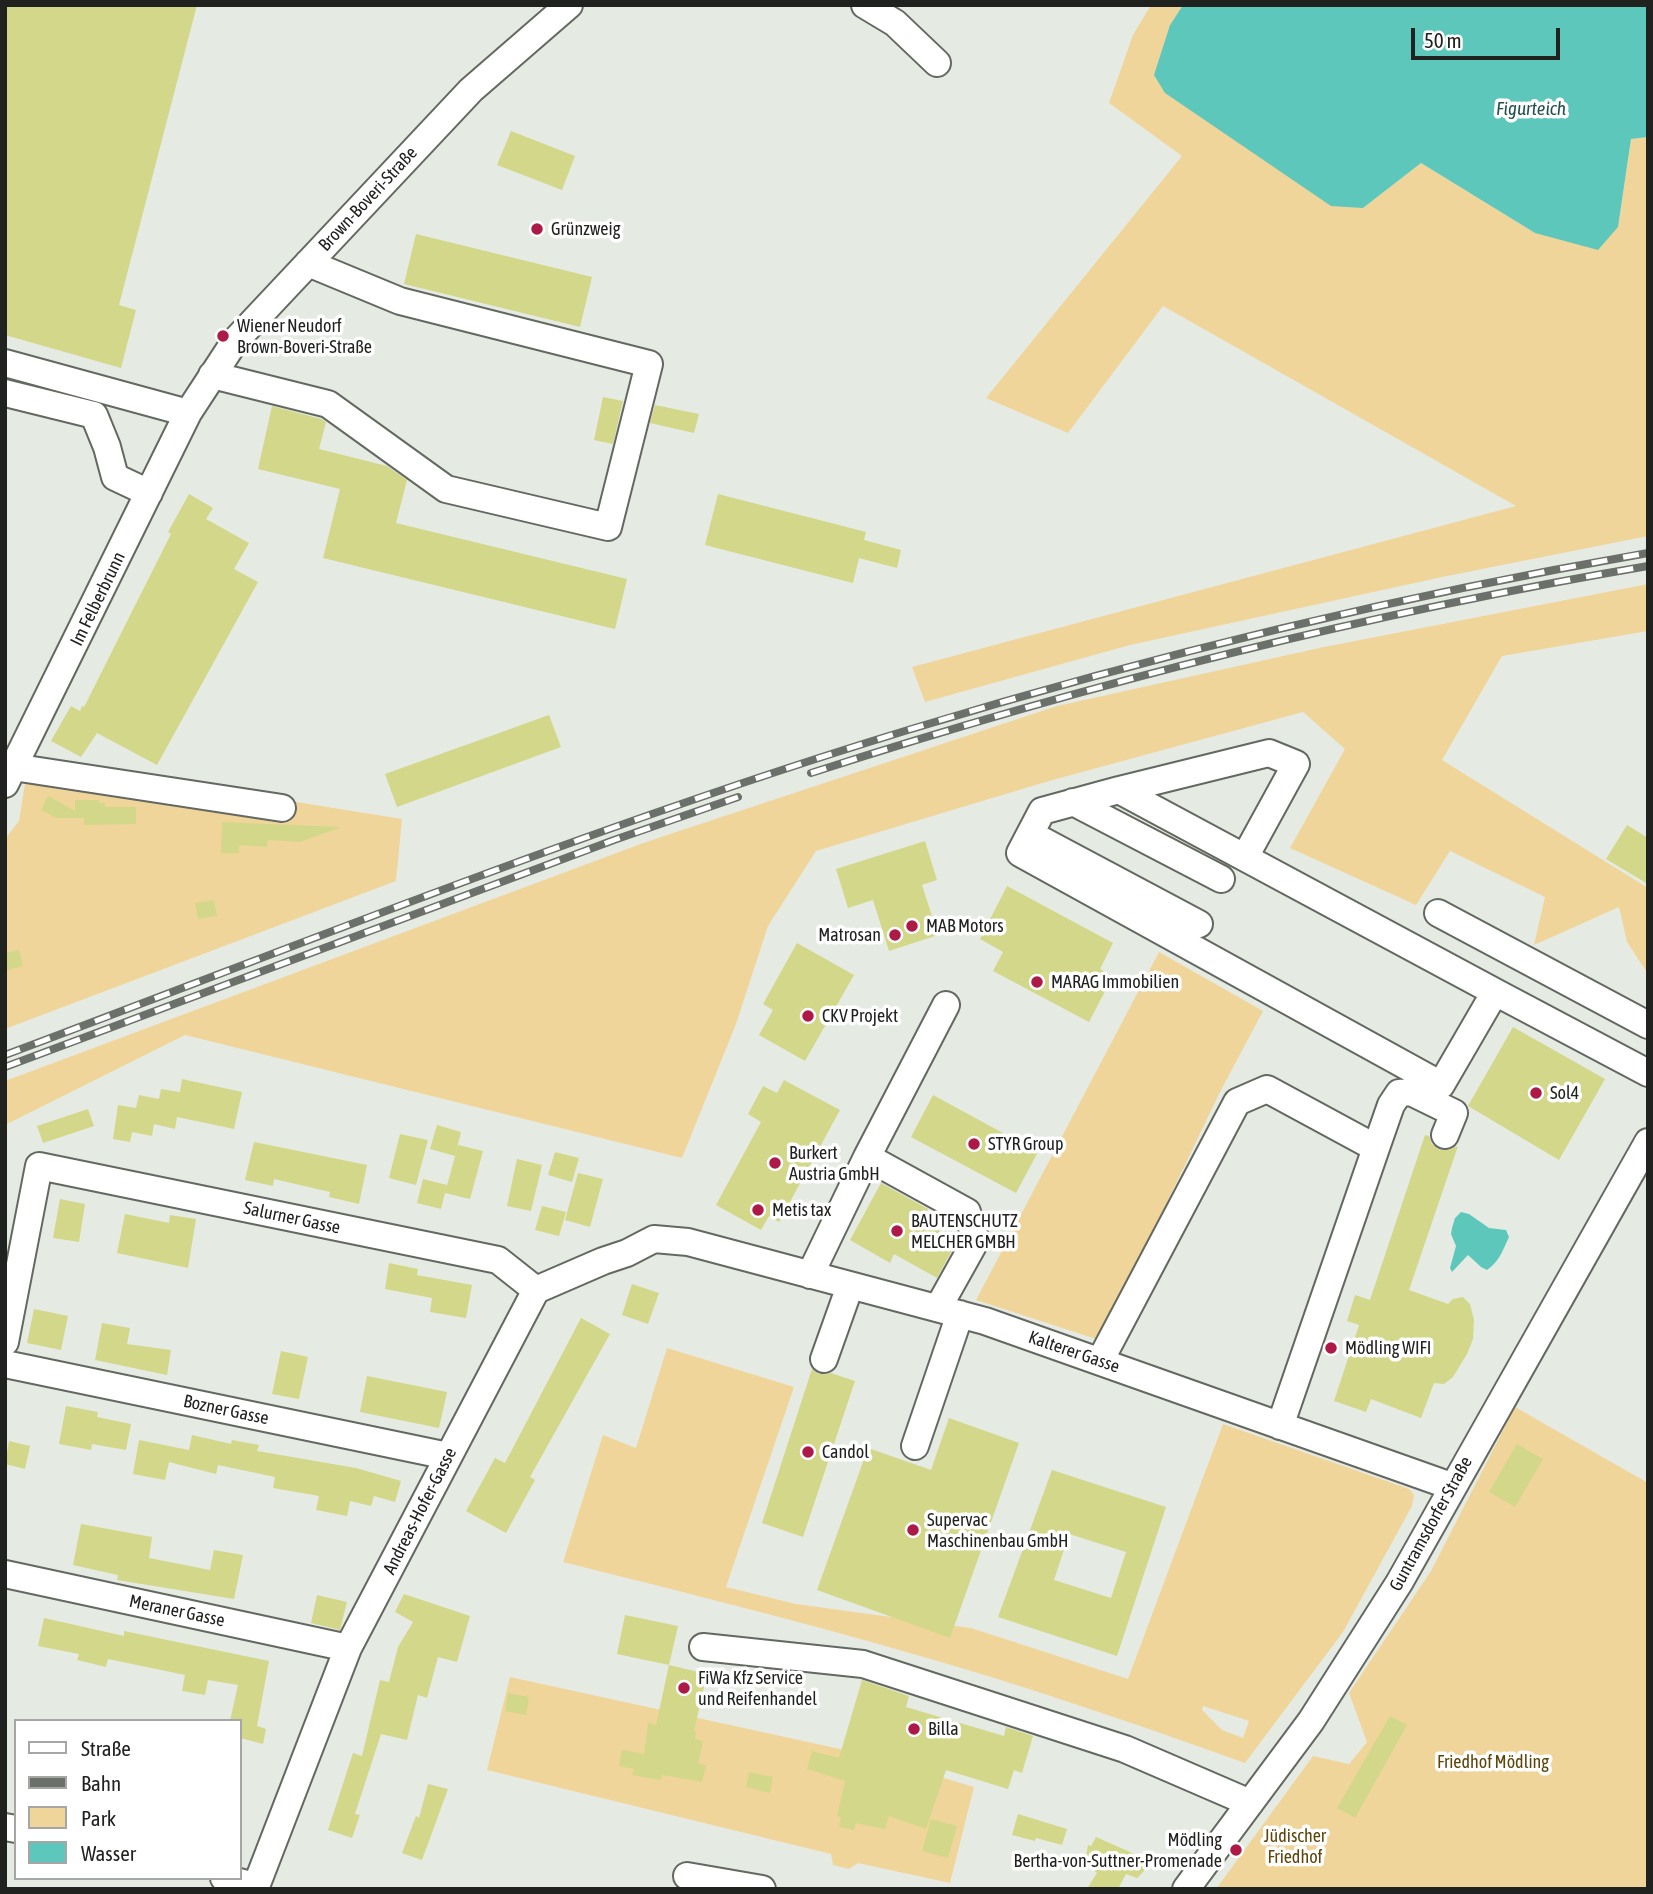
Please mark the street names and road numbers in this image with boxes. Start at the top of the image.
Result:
street label: Brown-Boveri-Straße [314,142,422,256]
street label: Im Felberbrunn [66,548,130,650]
street label: Salurner Gasse [242,1197,342,1239]
street label: Kalterer Gasse [1026,1326,1122,1378]
street label: Bozner Gasse [181,1390,271,1430]
street label: Andreas-Hofer-Gasse [379,1444,461,1578]
street label: Guntramsdorfer Straße [1385,1453,1477,1595]
street label: Meraner Gasse [127,1590,227,1632]

